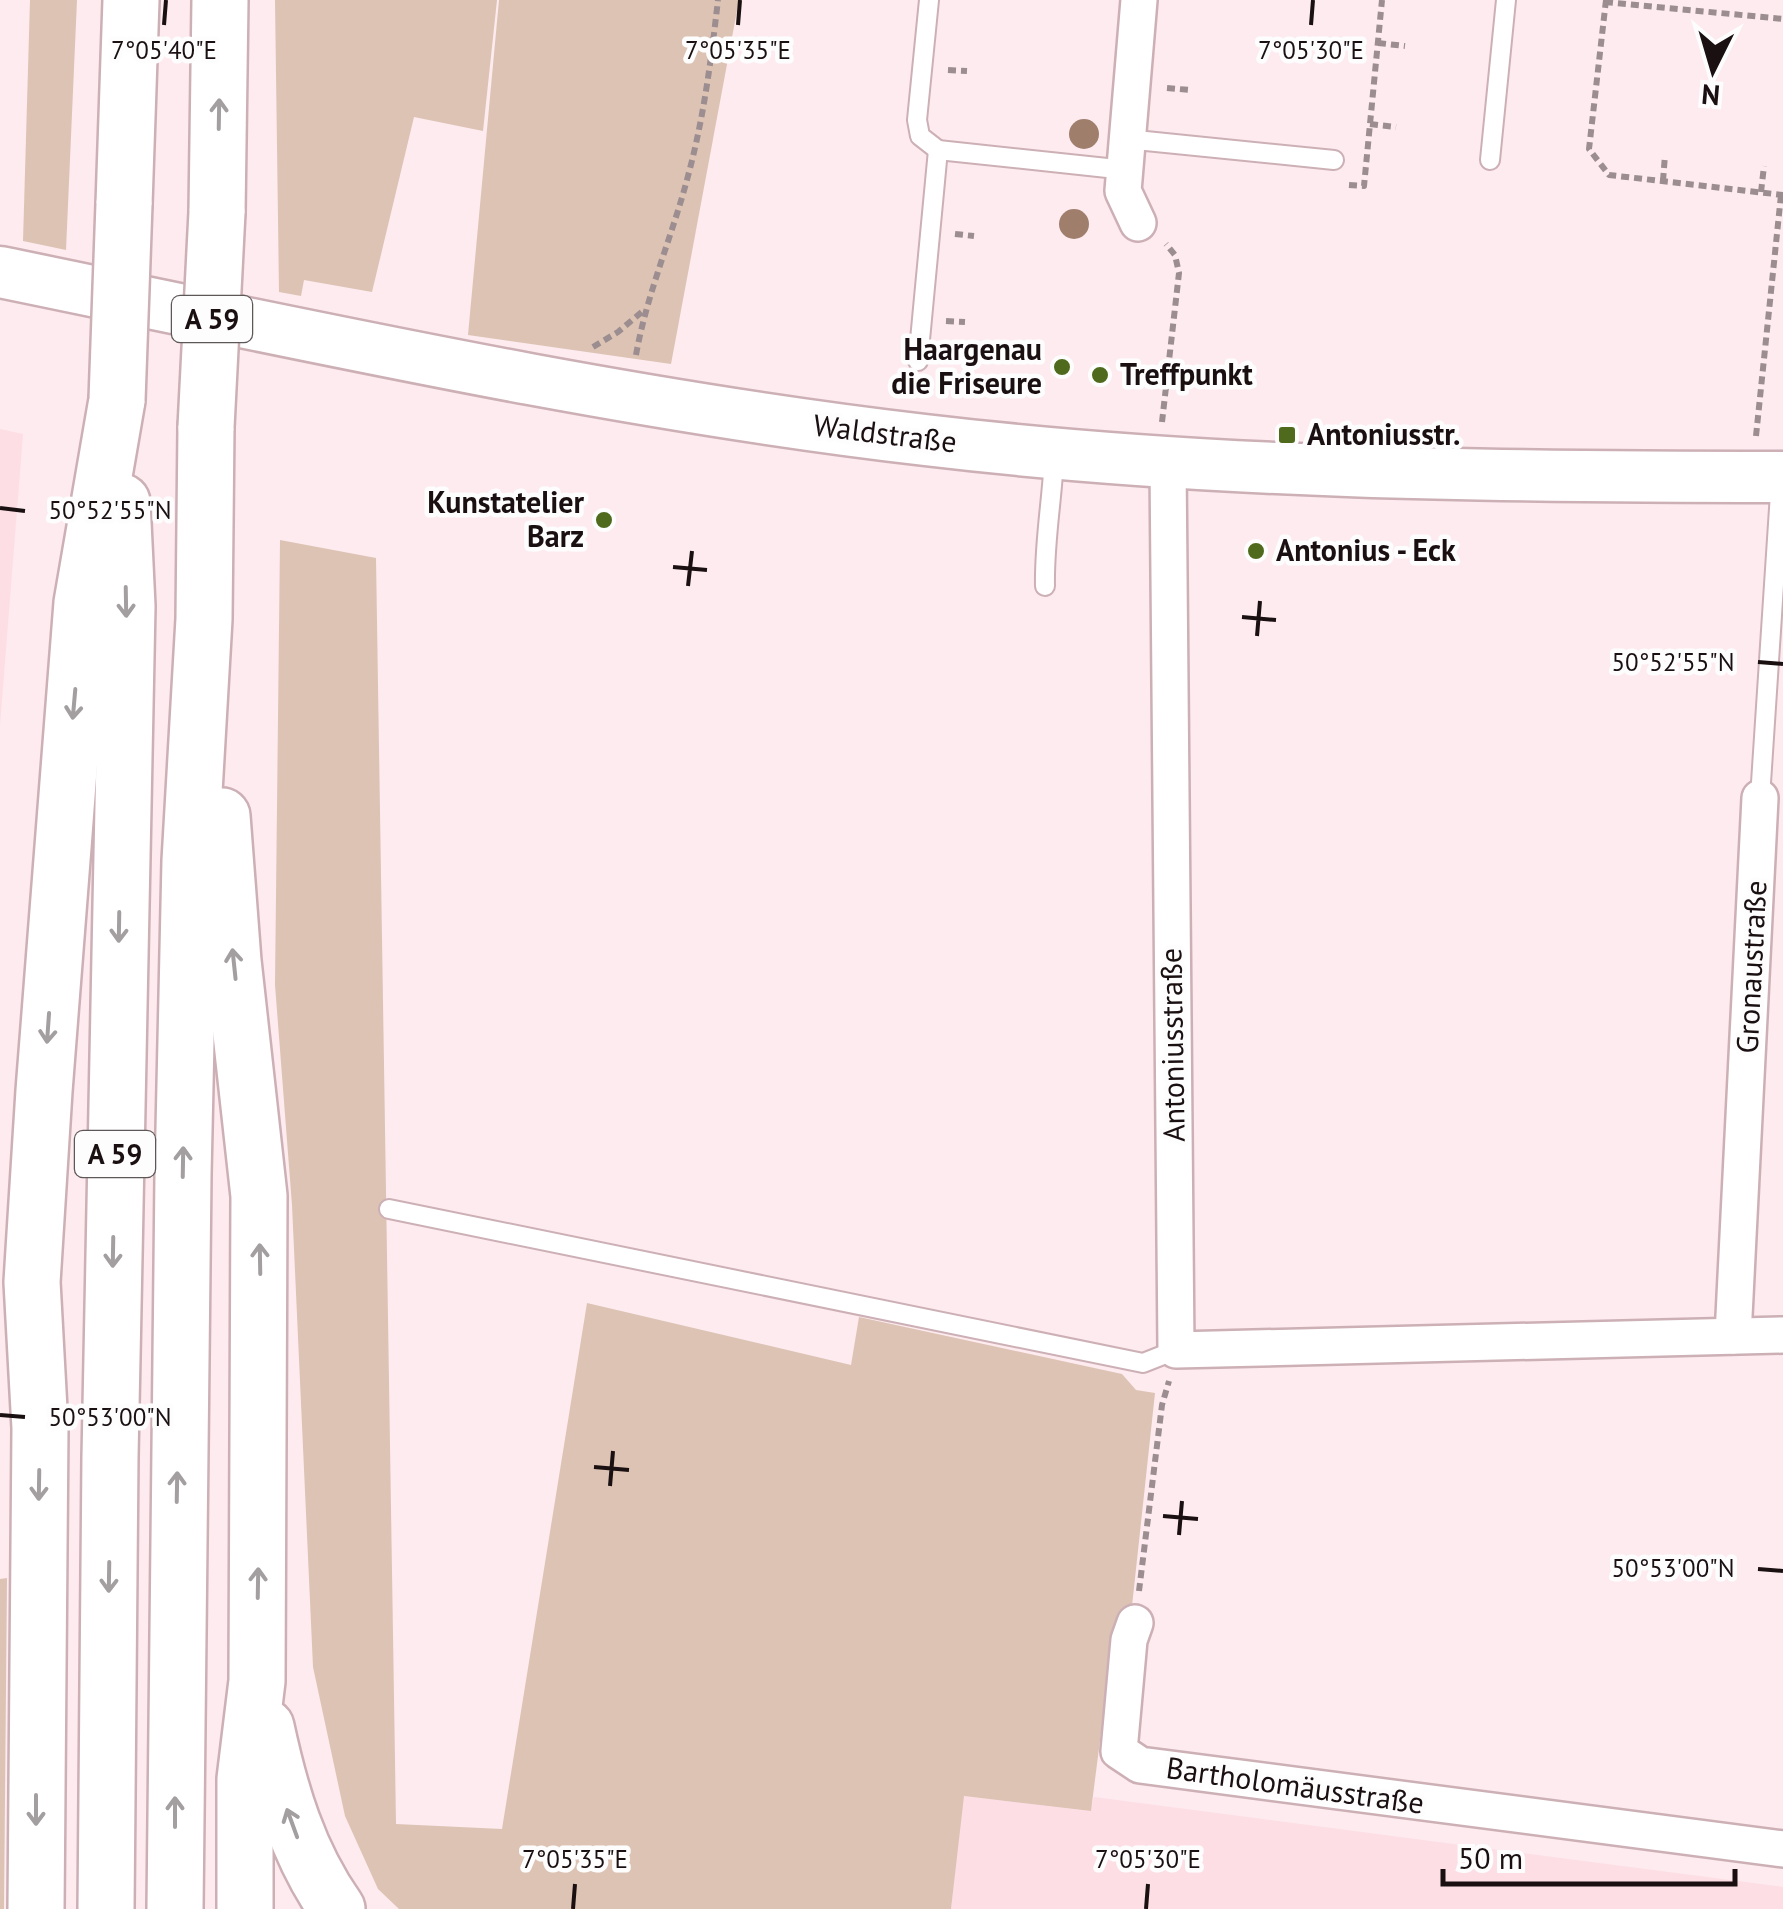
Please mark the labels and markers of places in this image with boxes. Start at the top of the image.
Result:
place label: Haargenau die Friseure [891,329,1042,402]
place label: Treffpunkt [1120,354,1253,393]
marker: Haargenau die Friseure [1051,356,1073,378]
marker: Treffpunkt [1089,364,1111,386]
place label: Antoniusstr. [1307,414,1460,453]
marker: Antoniusstr. [1276,424,1298,446]
place label: Kunstatelier Barz [427,482,584,555]
marker: Kunstatelier Barz [593,509,615,531]
place label: Antonius - Eck [1276,530,1456,569]
marker: Antonius - Eck [1245,540,1267,562]

